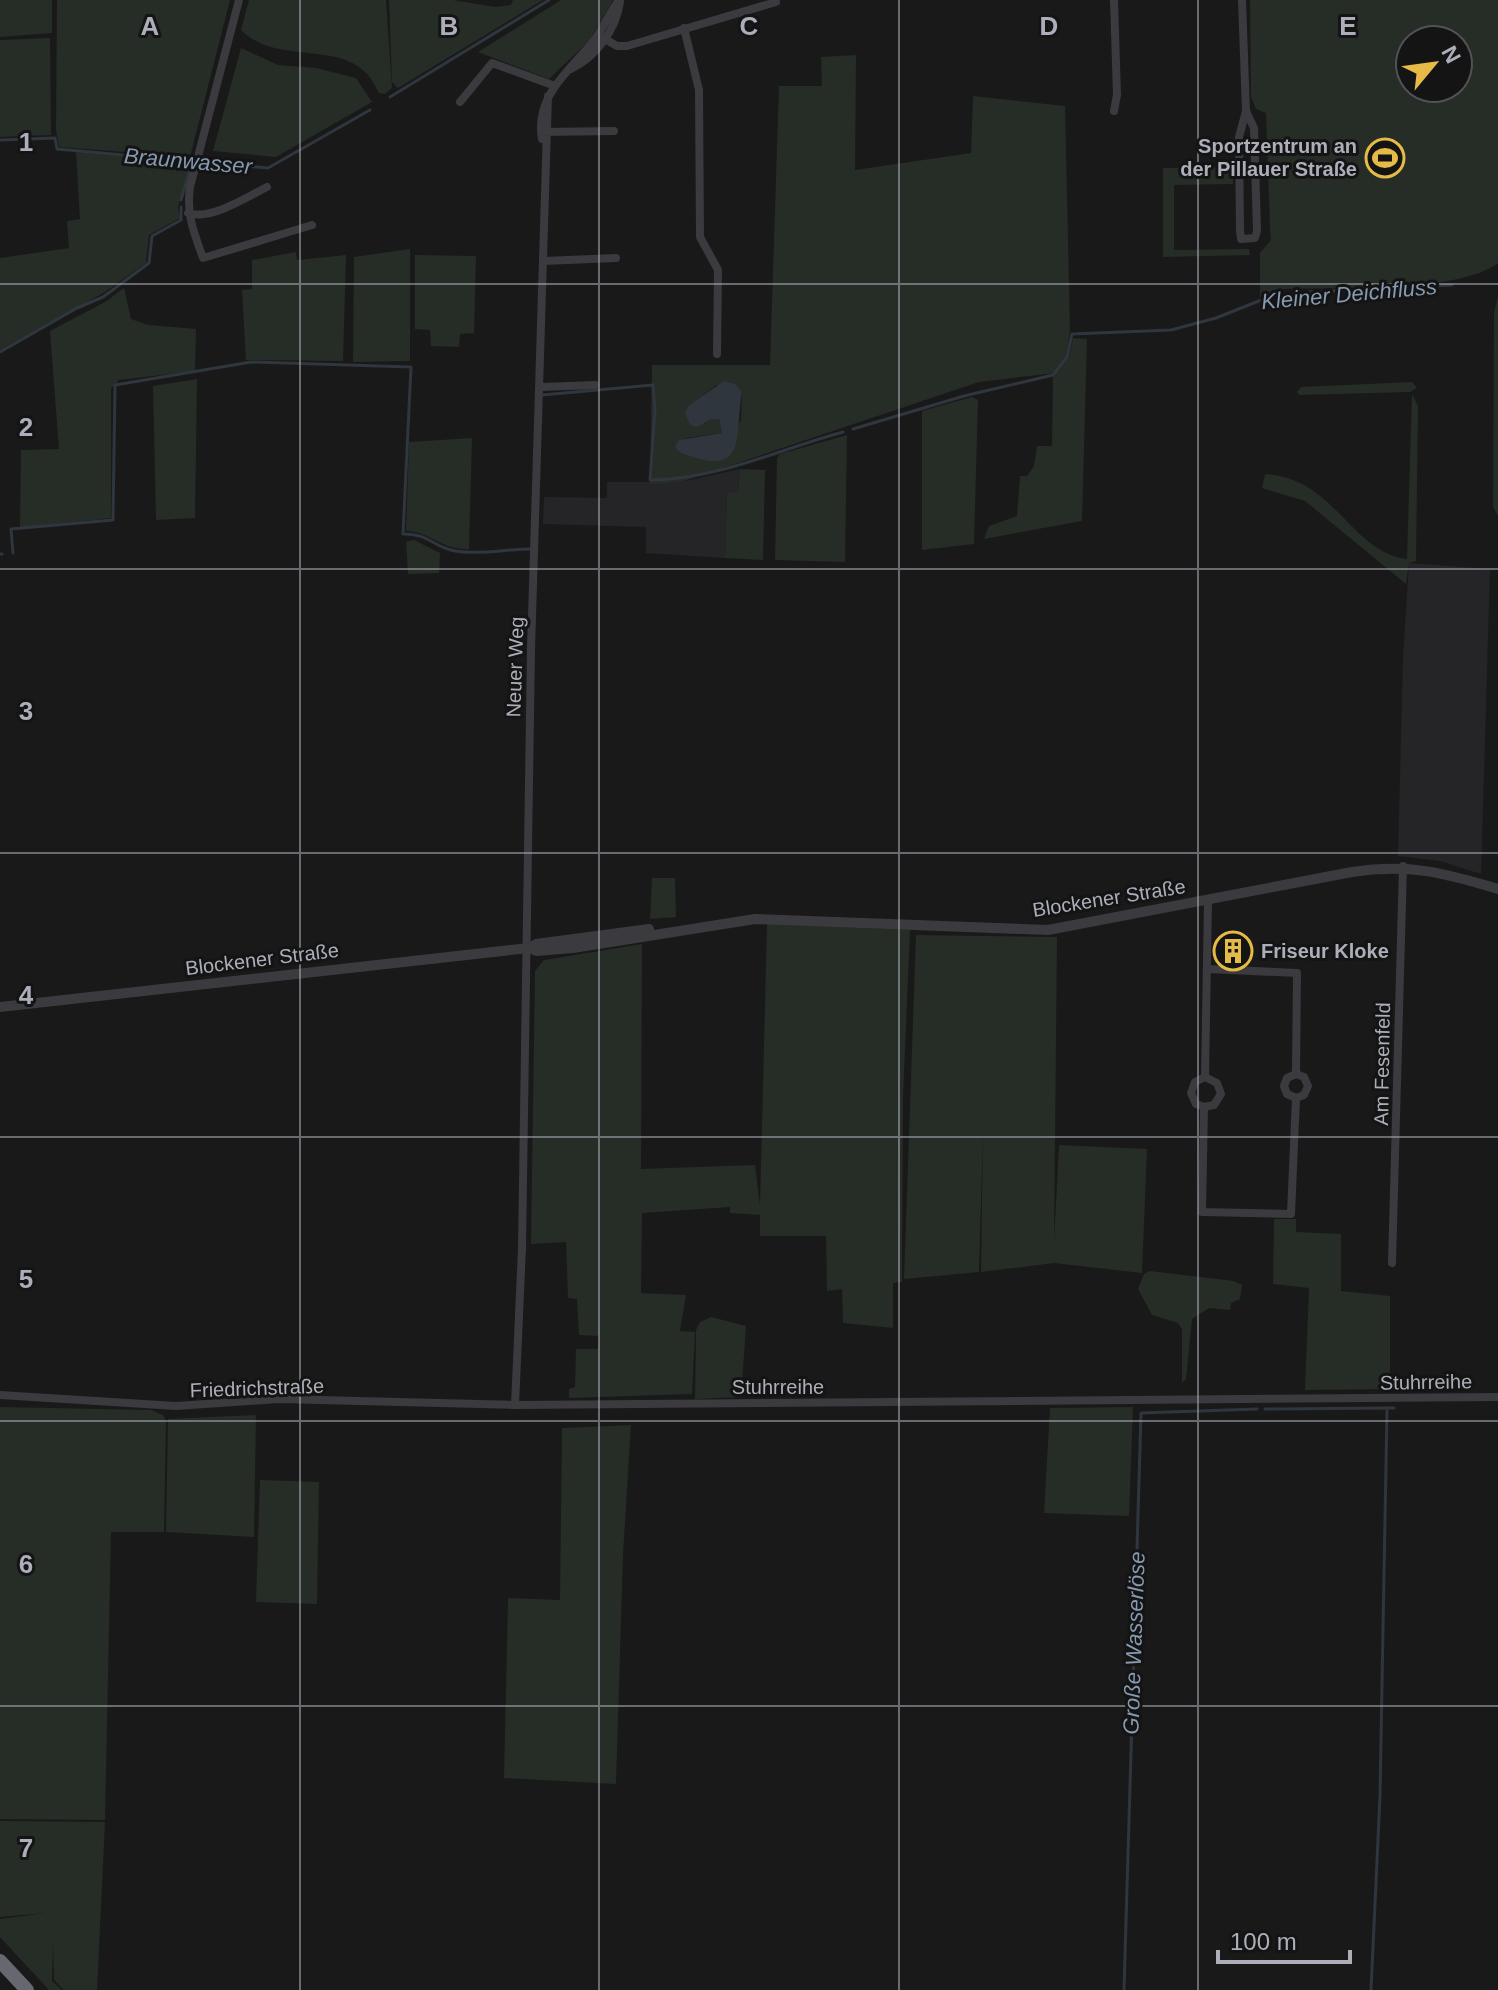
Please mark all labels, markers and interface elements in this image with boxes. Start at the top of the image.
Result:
text: A [141,11,160,41]
text: B [440,11,458,41]
text: C [740,11,759,41]
text: D [1040,11,1058,41]
text: E [1339,11,1357,41]
north arrow [1394,24,1474,104]
text: N [1436,42,1466,68]
text: 1 [19,127,33,157]
place label: Sportzentrum an der Pillauer Straße [1180,135,1357,180]
sports icon: Sportzentrum an der Pillauer Straße [1364,137,1406,179]
water label: Braunwasser [123,143,255,179]
water label: Kleiner Deichfluss [1260,274,1438,314]
text: 2 [19,412,33,442]
street label: Neuer Weg [502,616,528,718]
text: 3 [19,696,33,726]
street label: Blockener Straße [1031,875,1187,921]
building icon: Friseur Kloke [1212,930,1254,972]
street label: Blockener Straße [184,939,340,979]
place label: Friseur Kloke [1261,940,1389,962]
text: 4 [19,980,34,1010]
street label: Am Fesenfeld [1370,1002,1394,1126]
text: 5 [19,1264,33,1294]
street label: Stuhrreihe [1380,1370,1472,1394]
street label: Friedrichstraße [189,1375,325,1401]
street label: Stuhrreihe [732,1376,824,1398]
text: 6 [19,1549,33,1579]
water label: Große Wasserlöse [1118,1551,1150,1735]
text: 7 [19,1833,33,1863]
scale bar [1218,1914,1350,1964]
text: 100 m [1230,1928,1297,1955]

